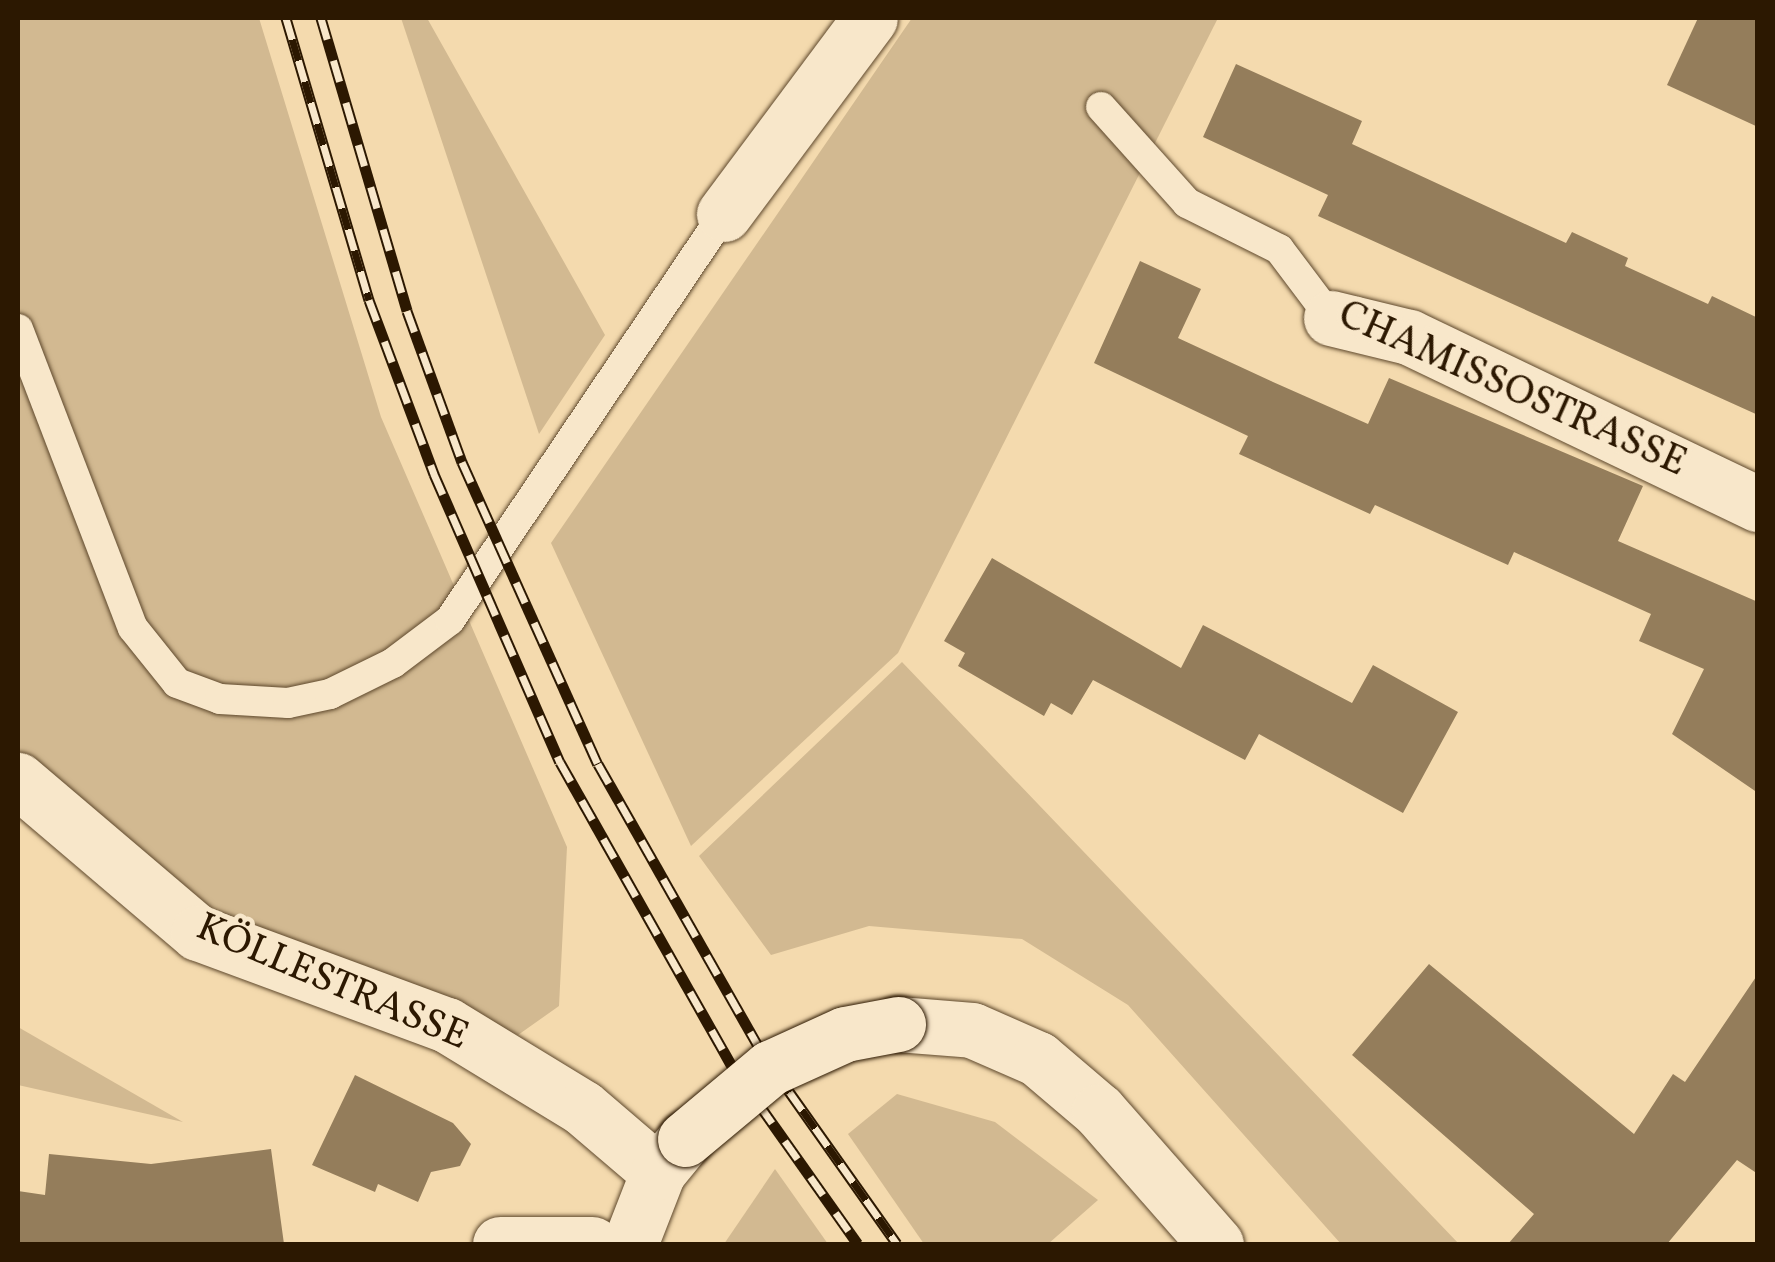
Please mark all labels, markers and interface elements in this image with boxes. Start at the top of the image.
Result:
street label: CHAMISSOSTRASSE [1331,292,1693,488]
street label: KÖLLESTRASSE [189,904,475,1062]

